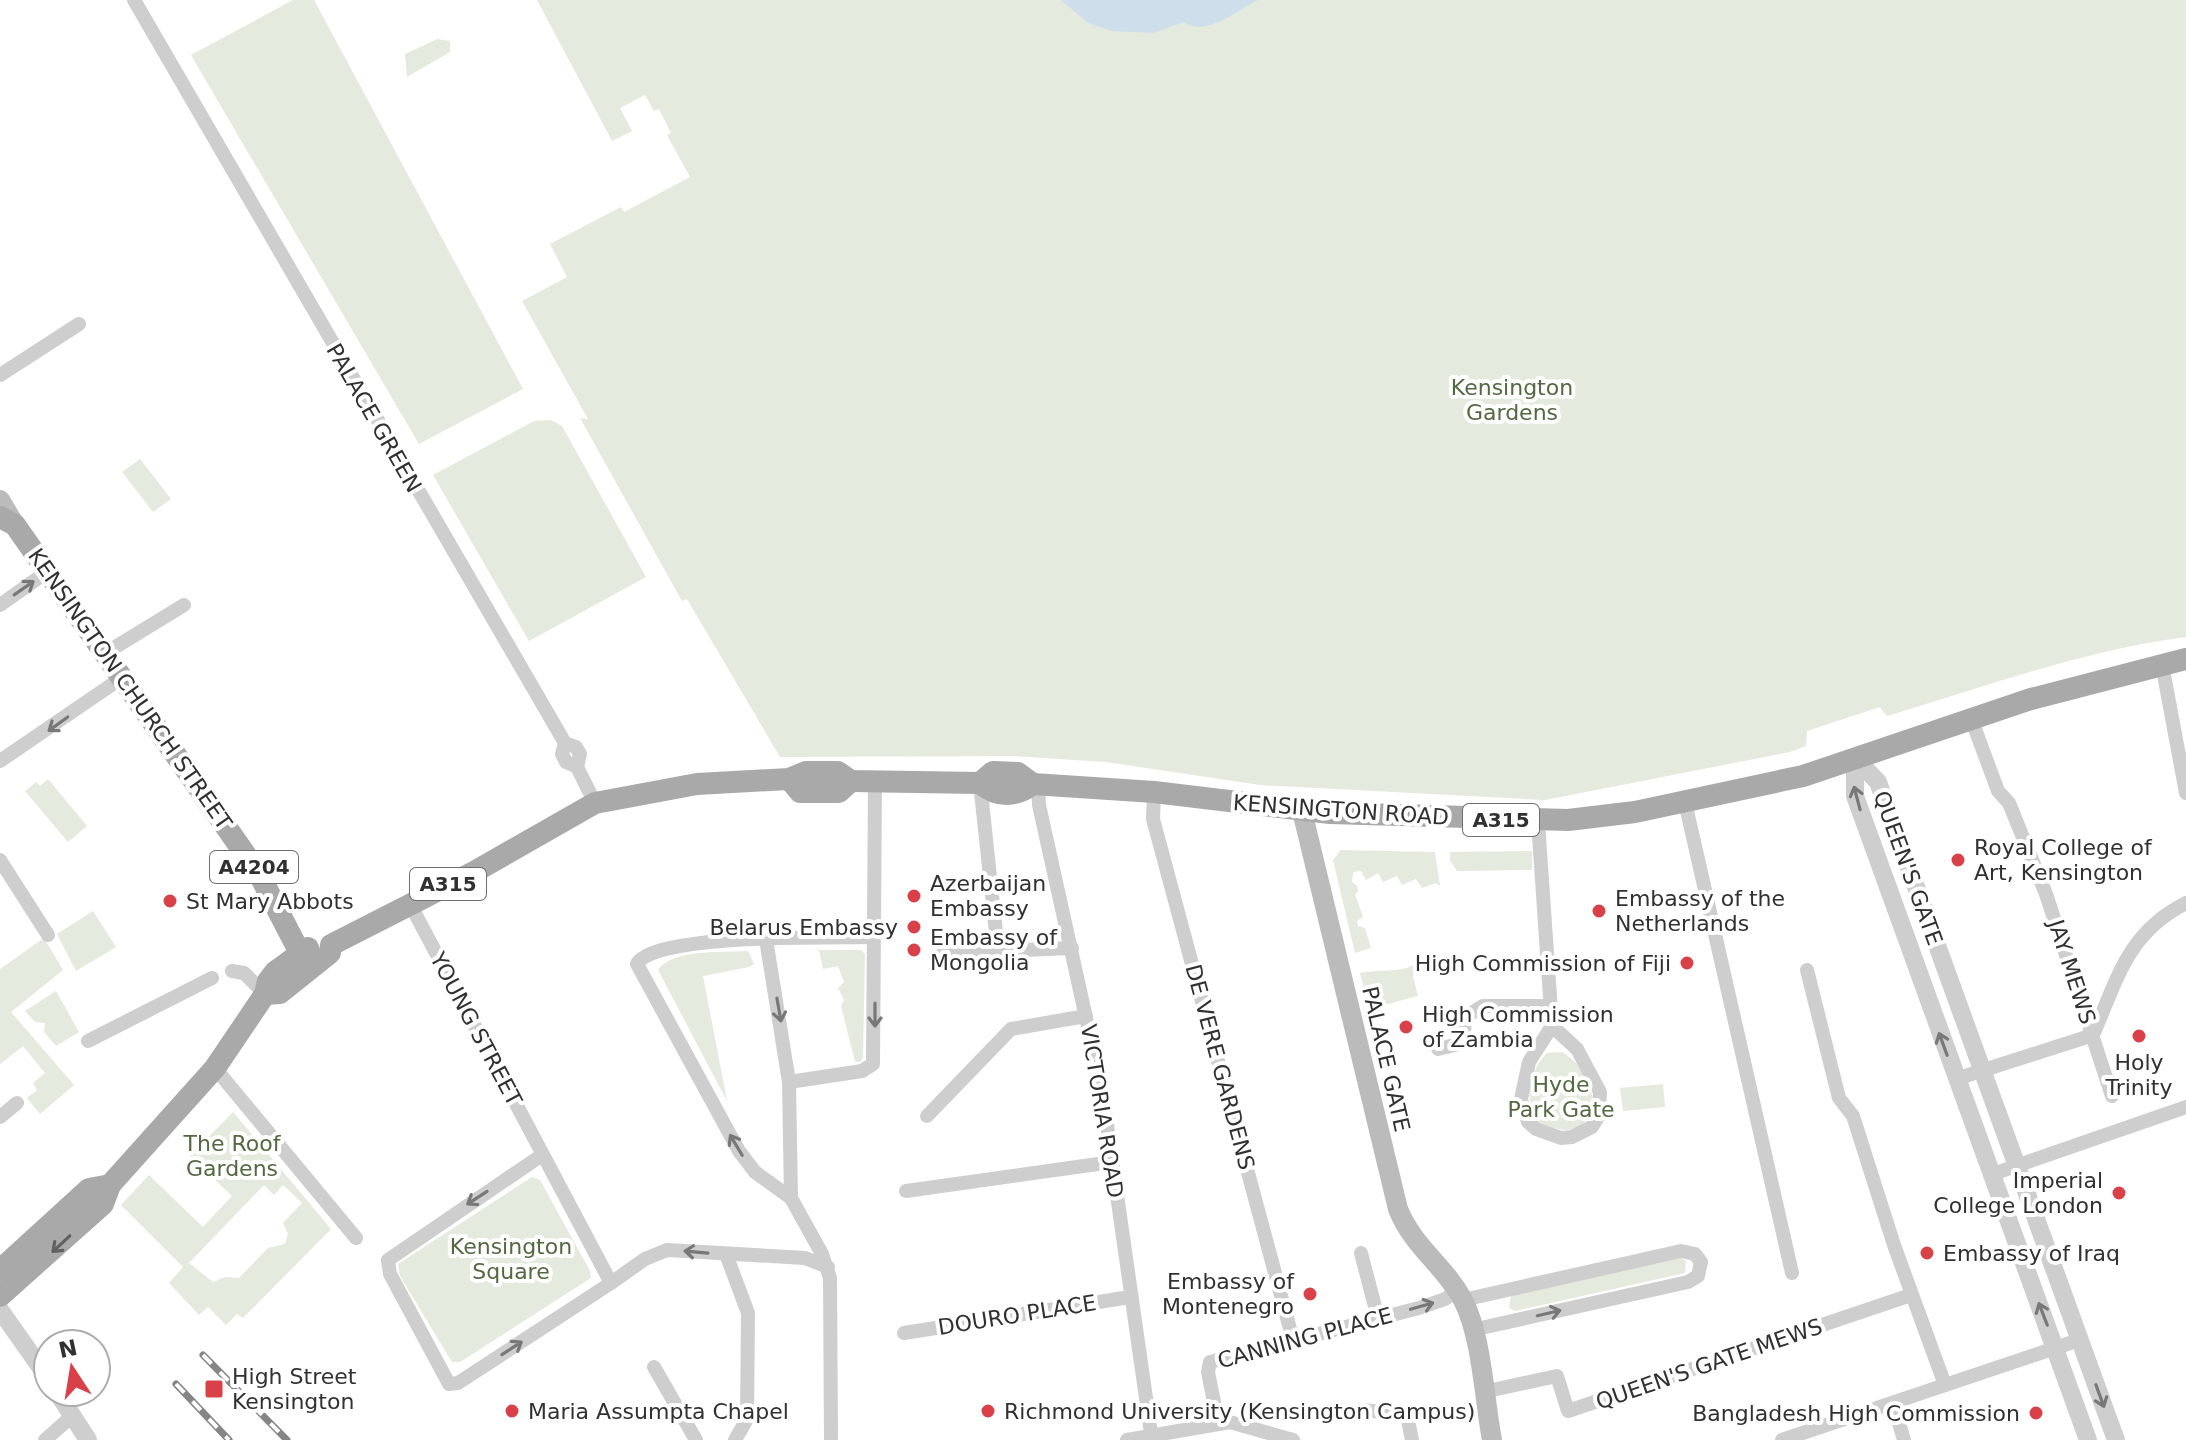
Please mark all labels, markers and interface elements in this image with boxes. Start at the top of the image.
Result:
street label: PALACE GREEN [321,339,427,497]
park label: Kensington Gardens [1451,375,1573,425]
street label: KENSINGTON CHURCH STREET [23,544,237,835]
one-way arrow [13,580,35,596]
one-way arrow [48,715,69,732]
one-way arrow [1849,786,1864,812]
street label: QUEEN'S GATE [1868,787,1948,949]
street label: KENSINGTON ROAD [1232,790,1450,830]
road number: A315 [1463,804,1539,836]
place label: Royal College of Art, Kensington [1974,835,2153,885]
road number: A4204 [210,851,298,883]
marker: Royal College of Art, Kensington [1949,851,1967,869]
road number: A315 [410,868,486,900]
place label: Azerbaijan Embassy [930,871,1046,921]
place label: Embassy of the Netherlands [1615,886,1785,936]
marker: Azerbaijan Embassy [905,887,923,905]
place label: St Mary Abbots [186,889,354,914]
marker: St Mary Abbots [161,892,179,910]
marker: Embassy of the Netherlands [1590,902,1608,920]
place label: Belarus Embassy [710,915,898,940]
street label: JAY MEWS [2043,915,2101,1027]
marker: Belarus Embassy [905,918,923,936]
place label: Embassy of Mongolia [930,925,1058,975]
marker: Embassy of Mongolia [905,941,923,959]
street label: YOUNG STREET [425,947,527,1110]
place label: High Commission of Fiji [1415,951,1671,976]
marker: High Commission of Fiji [1678,954,1696,972]
street label: DE VERE GARDENS [1181,962,1259,1172]
street label: PALACE GATE [1357,984,1415,1134]
one-way arrow [772,997,787,1023]
one-way arrow [867,1001,883,1028]
place label: High Commission of Zambia [1422,1002,1614,1052]
marker: High Commission of Zambia [1397,1018,1415,1036]
street label: VICTORIA ROAD [1076,1022,1128,1200]
marker: Holy Trinity [2130,1027,2148,1045]
one-way arrow [1935,1031,1950,1056]
place label: Holy Trinity [2104,1050,2173,1100]
park label: Hyde Park Gate [1507,1072,1615,1122]
park label: The Roof Gardens [183,1131,282,1181]
one-way arrow [728,1134,744,1157]
place label: Imperial College London [1933,1168,2103,1218]
marker: Imperial College London [2110,1184,2128,1202]
one-way arrow [467,1190,489,1207]
one-way arrow [51,1234,71,1253]
park label: Kensington Square [450,1234,572,1284]
place label: Embassy of Iraq [1943,1241,2120,1266]
one-way arrow [683,1244,710,1259]
marker: Embassy of Iraq [1918,1244,1936,1262]
place label: Embassy of Montenegro [1162,1269,1295,1319]
marker: Embassy of Montenegro [1301,1285,1319,1303]
street label: DOURO PLACE [936,1290,1098,1340]
one-way arrow [1409,1298,1435,1313]
one-way arrow [2035,1302,2049,1327]
street label: CANNING PLACE [1215,1303,1395,1373]
one-way arrow [1535,1304,1561,1319]
street label: QUEEN'S GATE MEWS [1592,1313,1826,1415]
north arrow [32,1328,112,1408]
text: N [56,1335,80,1363]
one-way arrow [500,1339,523,1355]
place label: High Street Kensington [232,1364,357,1414]
marker: High Street Kensington [203,1378,225,1400]
one-way arrow [2093,1383,2108,1408]
place label: Maria Assumpta Chapel [528,1399,789,1424]
place label: Richmond University (Kensington Campus) [1004,1399,1475,1424]
place label: Bangladesh High Commission [1692,1401,2020,1426]
marker: Maria Assumpta Chapel [503,1402,521,1420]
marker: Richmond University (Kensington Campus) [979,1402,997,1420]
marker: Bangladesh High Commission [2027,1404,2045,1422]

